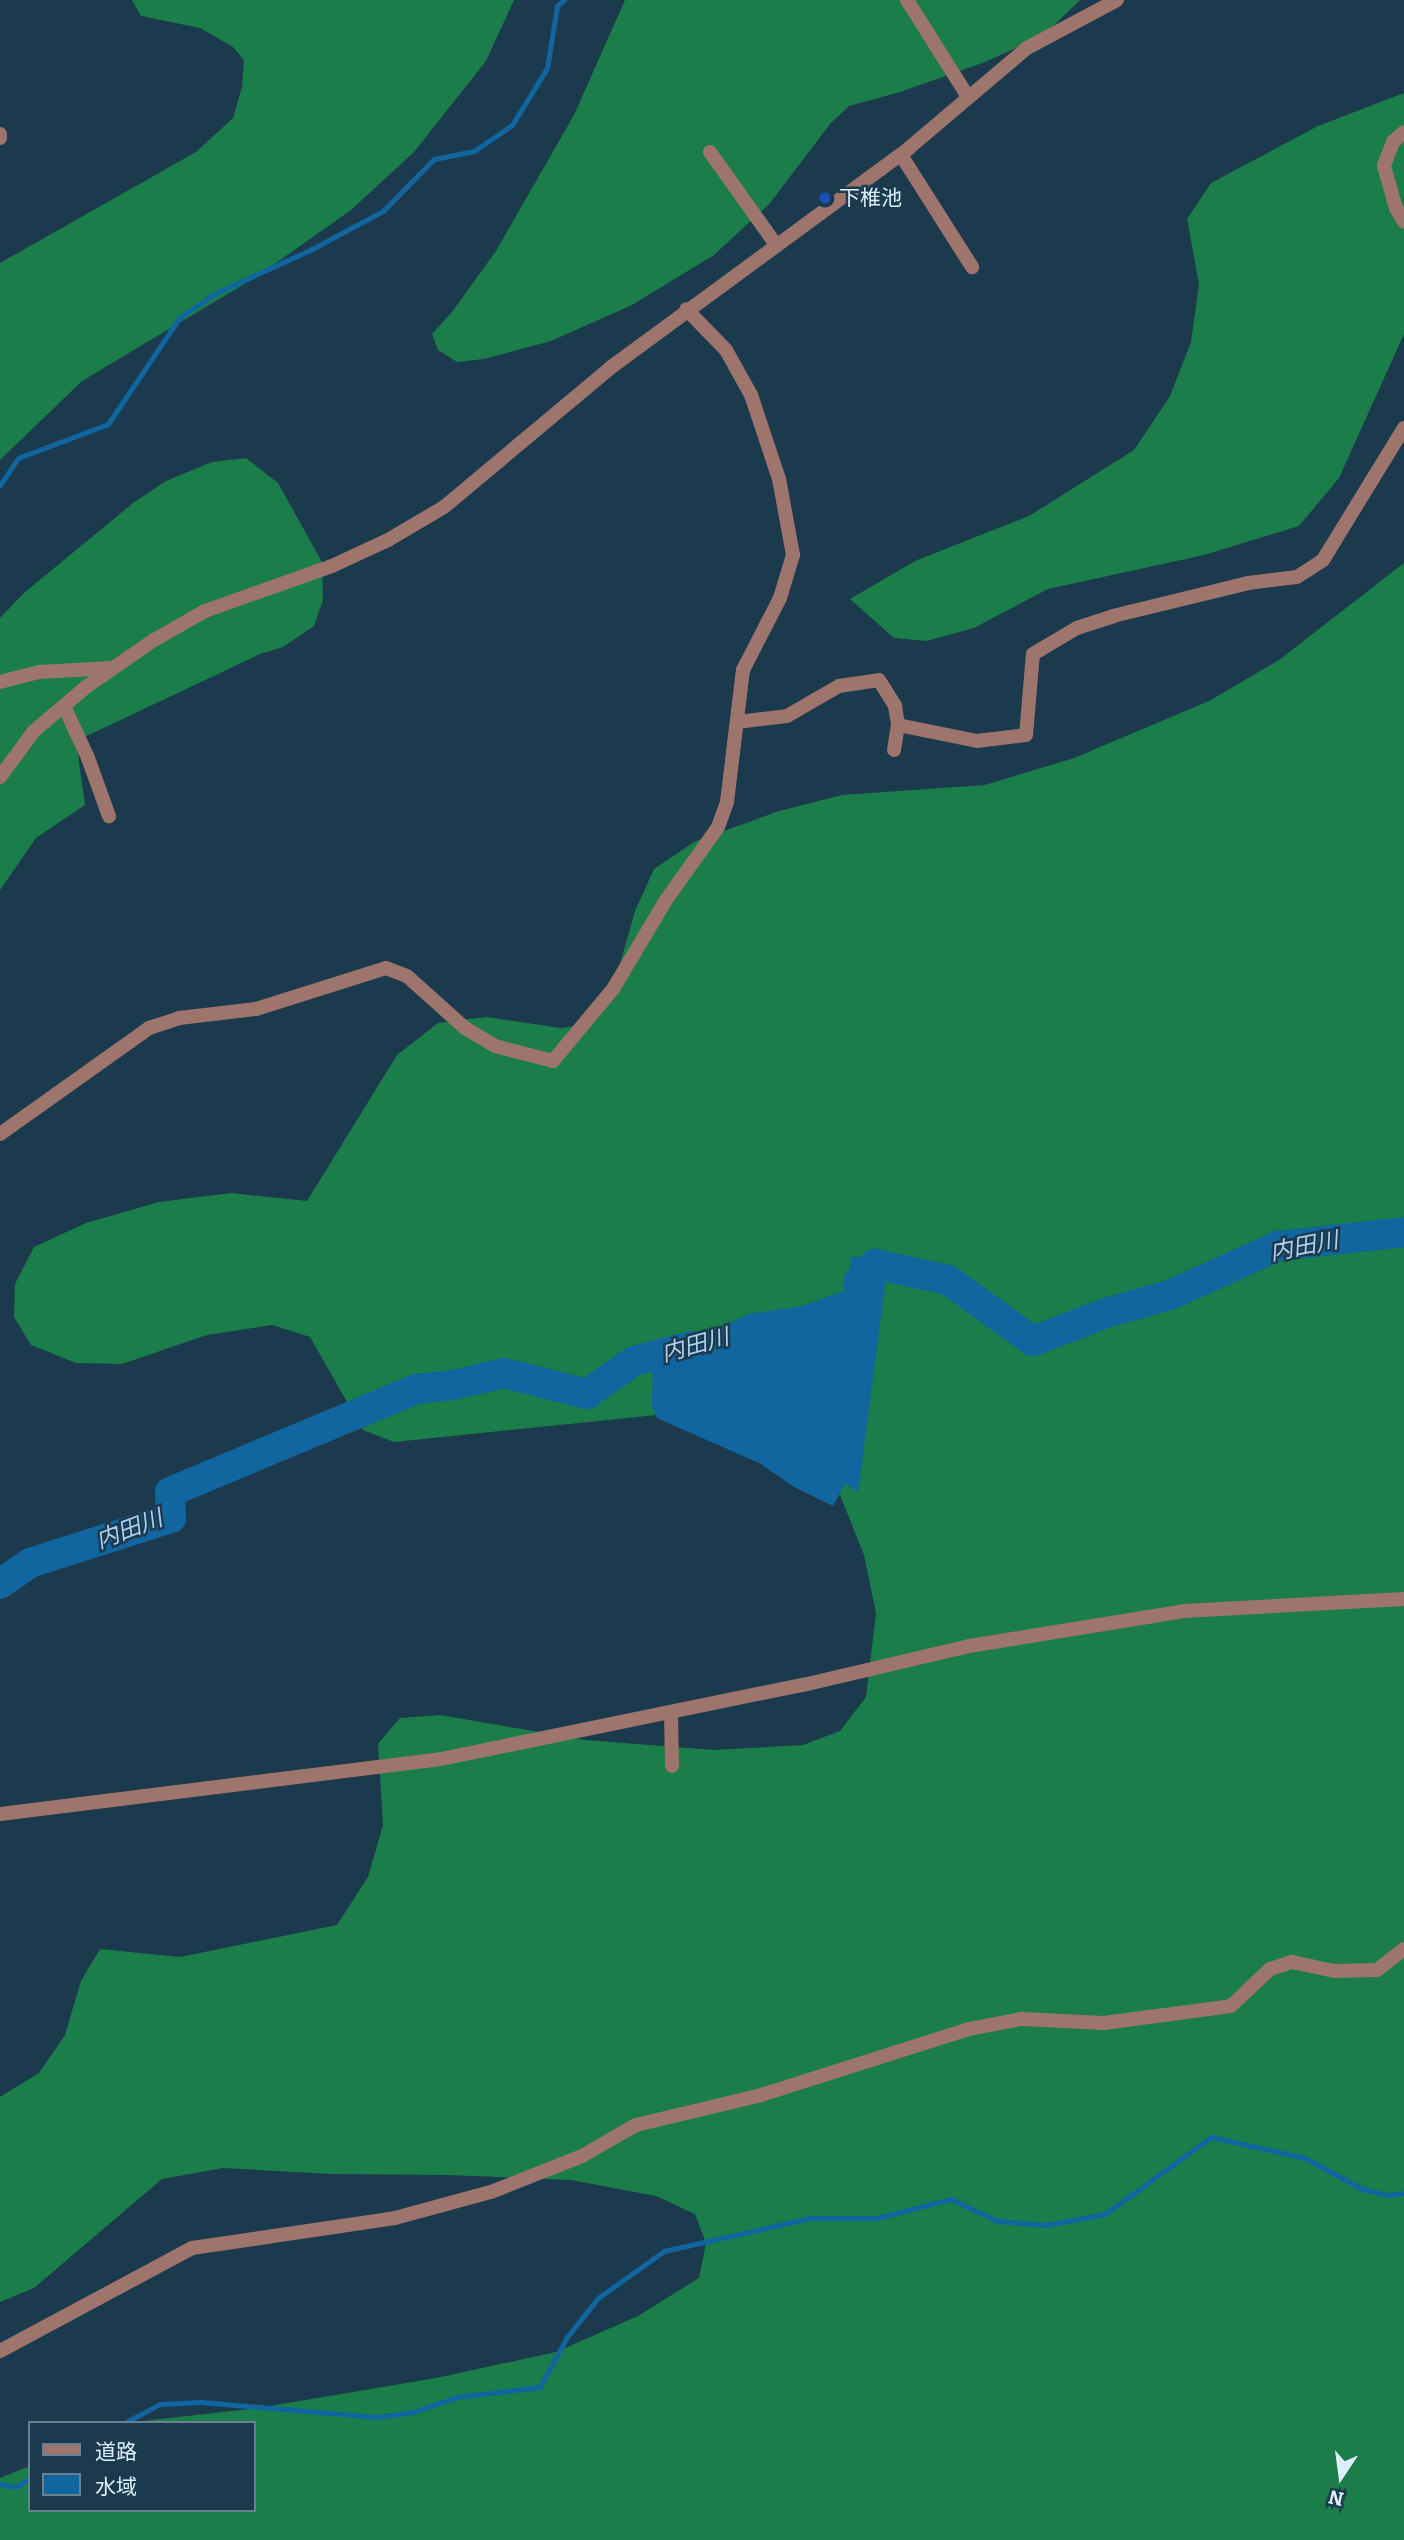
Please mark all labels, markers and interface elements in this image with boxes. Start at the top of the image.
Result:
place label: 下椎池 [839,185,902,211]
marker: 下椎池 [817,190,833,206]
water label: 内田川 [1268,1226,1340,1266]
water label: 内田川 [658,1323,732,1367]
water label: 内田川 [92,1504,166,1554]
legend [28,2421,256,2512]
text: 道路 [95,2439,137,2465]
north arrow [1306,2442,1376,2512]
text: 水域 [95,2474,137,2500]
text: N [1326,2485,1346,2511]

